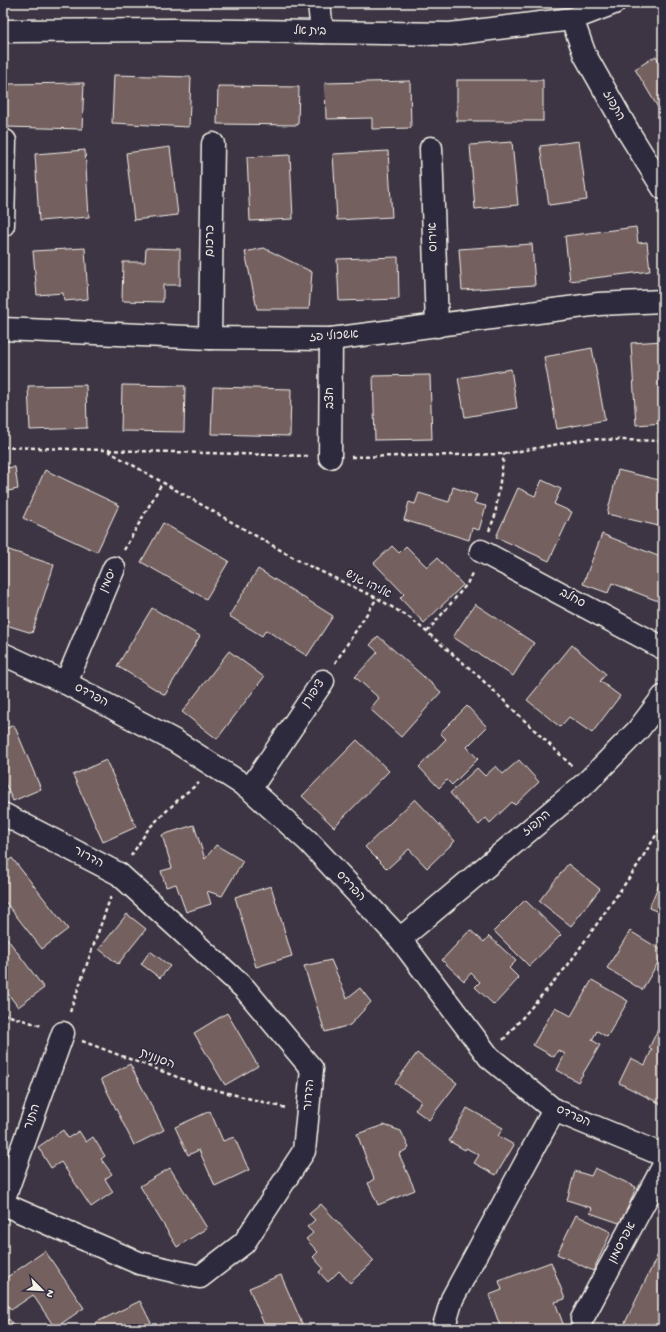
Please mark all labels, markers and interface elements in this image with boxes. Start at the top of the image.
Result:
street label: בית אל [293,24,327,39]
street label: התפוז [599,88,627,124]
street label: אירוס [426,222,442,252]
street label: כרכום [204,225,218,257]
street label: אשכולי פז [309,327,360,346]
street label: חצב [324,387,338,409]
street label: יסמין [98,567,120,595]
street label: אליהו גניש [343,567,394,603]
street label: סחלב [557,586,588,611]
street label: ציפורן [300,677,328,711]
street label: הפרדס [72,681,110,711]
street label: התפוז [520,808,554,840]
street label: הדרור [71,844,105,872]
street label: הפרדס [333,869,367,905]
street label: הסנונית [138,1047,176,1073]
street label: הדרור [302,1079,318,1111]
street label: התור [22,1102,44,1132]
street label: הפרדס [554,1103,592,1131]
street label: אפרסמון [606,1220,640,1266]
north arrow [22,1270,62,1310]
text: N [42,1288,56,1299]

